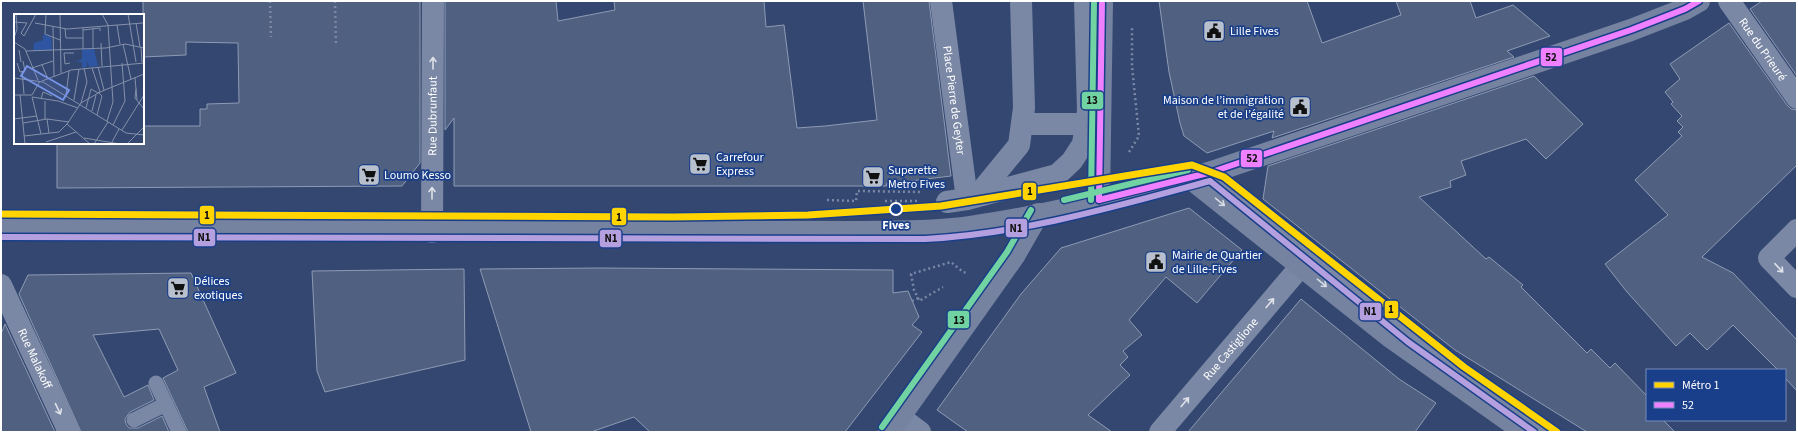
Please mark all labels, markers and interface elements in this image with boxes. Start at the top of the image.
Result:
inset map [14,14,144,144]
street label: Rue du Prieuré [1734,15,1791,85]
public building icon: Lille Fives [1201,18,1227,44]
place label: Lille Fives [1230,23,1279,40]
street label: Place Pierre de Geyter [938,45,969,157]
line badge: 52 [1540,47,1563,67]
text: 52 [1545,50,1557,65]
one-way arrow [429,57,437,70]
street label: Rue Dubrunfaut [424,76,442,156]
line badge: 13 [1081,91,1104,110]
place label: Maison de l’immigration et de l’égalité [1163,92,1284,123]
text: 13 [1086,93,1098,108]
public building icon: Maison de l’immigration et de l’égalité [1287,94,1313,120]
place label: Carrefour Express [716,149,764,180]
line badge: 52 [1240,149,1263,168]
supermarket icon: Carrefour Express [687,151,713,177]
text: 52 [1246,151,1258,166]
supermarket icon: Loumo Kesso [356,162,382,188]
place label: Superette Metro Fives [888,162,945,193]
supermarket icon: Superette Metro Fives [860,164,886,190]
place label: Loumo Kesso [384,167,451,184]
line badge: 1 [1022,182,1037,201]
text: 1 [1027,184,1033,199]
one-way arrow [428,187,436,200]
one-way arrow [1215,198,1226,207]
marker: Fives [889,202,903,216]
line badge: 1 [199,205,215,225]
line badge: 1 [611,207,627,226]
text: 1 [204,208,210,223]
text: 1 [616,210,622,225]
place label: Fives [882,217,910,234]
line badge: N1 [1005,218,1028,238]
text: N1 [1009,221,1023,236]
line badge: N1 [193,228,216,247]
line badge: N1 [599,229,622,248]
text: N1 [197,230,211,245]
text: N1 [604,231,618,246]
place label: Mairie de Quartier de Lille-Fives [1172,247,1263,278]
public building icon: Mairie de Quartier de Lille-Fives [1143,249,1169,275]
one-way arrow [1774,263,1784,273]
place label: Délices exotiques [194,273,242,304]
supermarket icon: Délices exotiques [165,275,191,301]
one-way arrow [1317,279,1328,287]
one-way arrow [1265,298,1274,308]
line badge: 1 [1384,300,1399,319]
line badge: N1 [1359,302,1382,321]
text: 1 [1388,302,1394,317]
text: N1 [1363,304,1377,319]
line badge: 13 [947,310,970,329]
text: 13 [953,313,965,328]
street label: Rue Castiglione [1199,314,1263,384]
street label: Rue Malakoff [13,326,56,393]
legend [1646,369,1786,421]
text: Métro 1 [1682,377,1720,394]
one-way arrow [1181,397,1190,408]
text: 52 [1682,397,1694,414]
one-way arrow [55,403,63,415]

